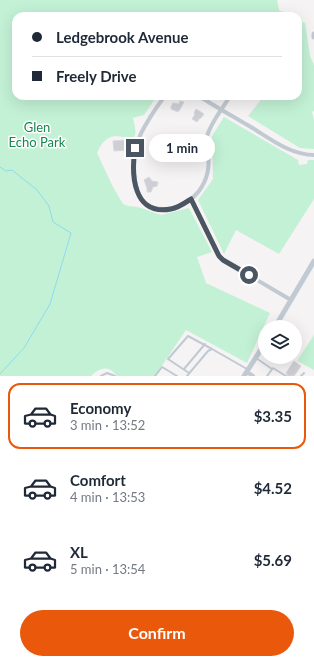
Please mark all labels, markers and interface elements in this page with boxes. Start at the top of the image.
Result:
text: Ledgebrook Avenue [56,28,188,46]
text: Freely Drive [56,67,137,85]
park label: Glen Echo Park [9,119,66,150]
callout: 1 min [149,134,215,162]
route end [126,139,144,157]
text: 1 min [166,140,198,156]
route start [240,266,258,284]
map controls [258,320,302,364]
button: layers [258,320,302,364]
icon: car [22,398,58,434]
text: Economy [70,399,131,417]
text: $3.35 [254,407,292,425]
text: 3 min · 13:52 [70,417,145,433]
icon: car [22,470,58,506]
text: Comfort [70,471,126,489]
text: $4.52 [254,479,292,497]
text: 4 min · 13:53 [70,489,145,505]
icon: car [22,542,58,578]
text: XL [70,543,88,561]
text: $5.69 [254,551,292,569]
text: 5 min · 13:54 [70,561,145,577]
button: Confirm [20,610,294,656]

